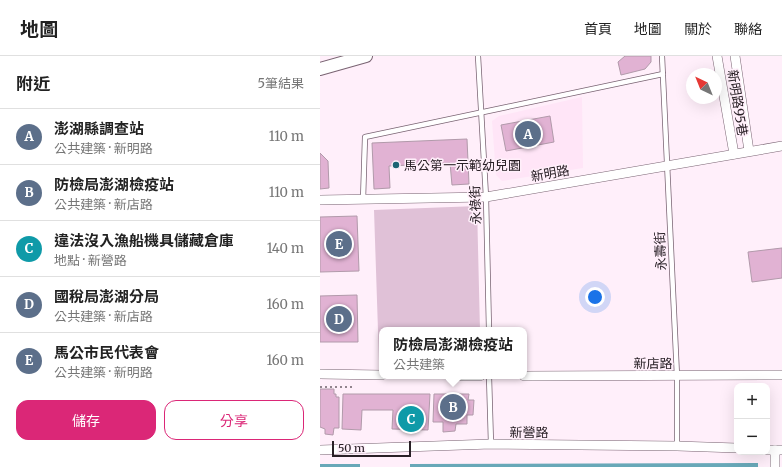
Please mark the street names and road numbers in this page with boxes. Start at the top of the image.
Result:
street label: 新明路95巷 [724,69,751,138]
street label: 新明路 [529,162,571,185]
street label: 永祿街 [466,185,485,225]
street label: 永壽街 [651,231,670,271]
street label: 新店路 [633,355,673,372]
street label: 新營路 [509,424,549,441]

